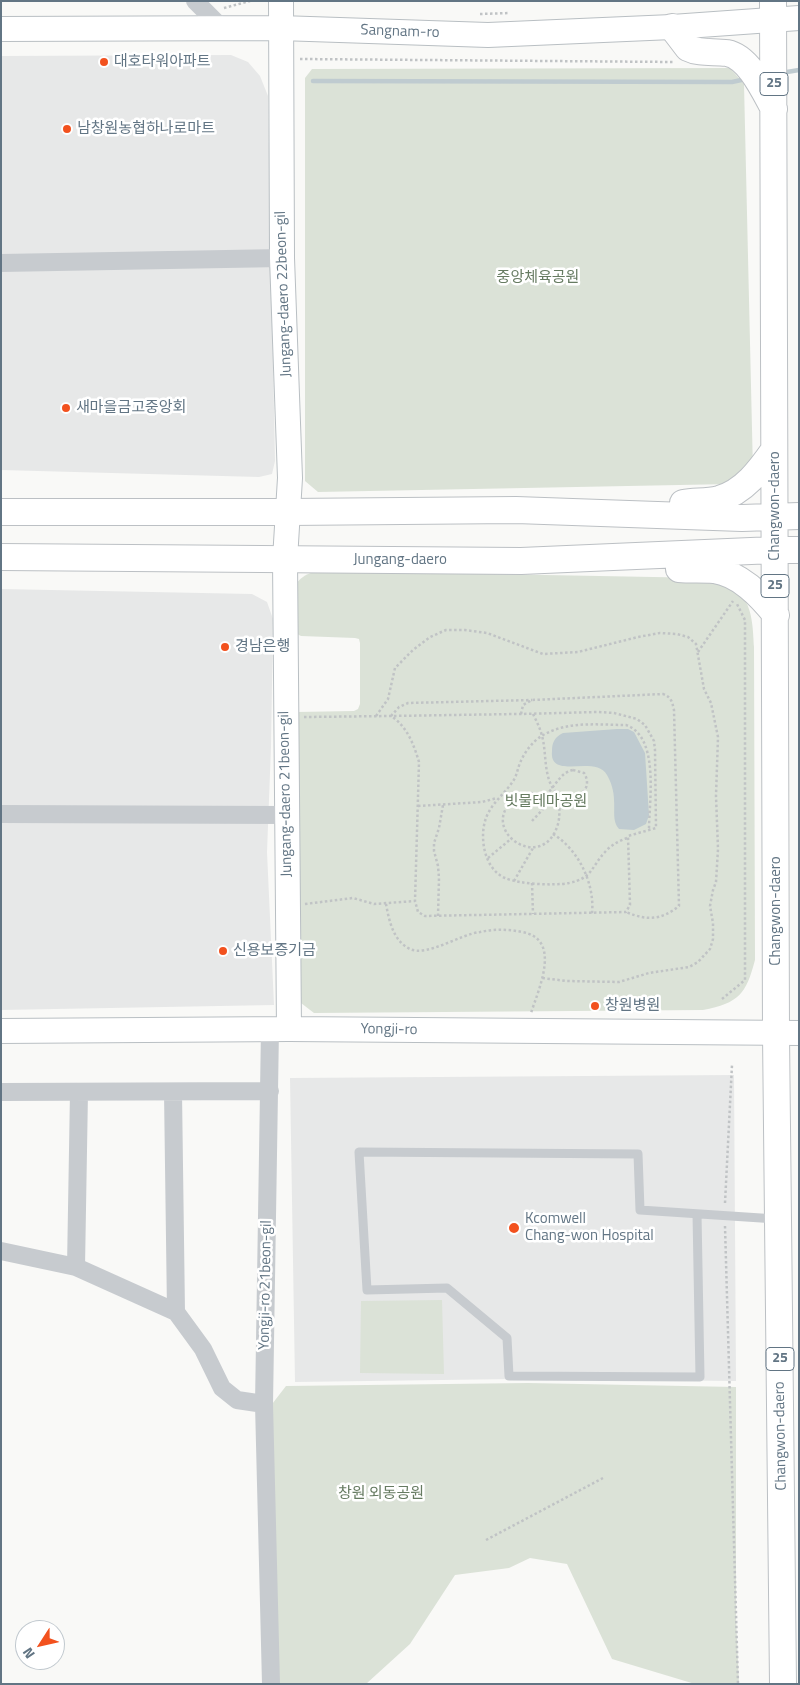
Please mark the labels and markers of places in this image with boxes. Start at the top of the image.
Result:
place label: 대호타워아파트 [114,53,211,71]
marker: 대호타워아파트 [98,56,110,68]
place label: 남창원농협하나로마트 [77,120,215,138]
marker: 남창원농협하나로마트 [61,123,73,135]
place label: 새마을금고중앙회 [76,399,186,417]
marker: 새마을금고중앙회 [60,402,72,414]
place label: 경남은행 [235,638,290,656]
marker: 경남은행 [219,641,231,653]
place label: 신용보증기금 [233,942,316,960]
marker: 신용보증기금 [217,945,229,957]
place label: 창원병원 [605,997,660,1015]
marker: 창원병원 [589,1000,601,1012]
place label: Kcomwell Chang-won Hospital [525,1210,654,1245]
marker: Kcomwell Chang-won Hospital [507,1221,521,1235]

